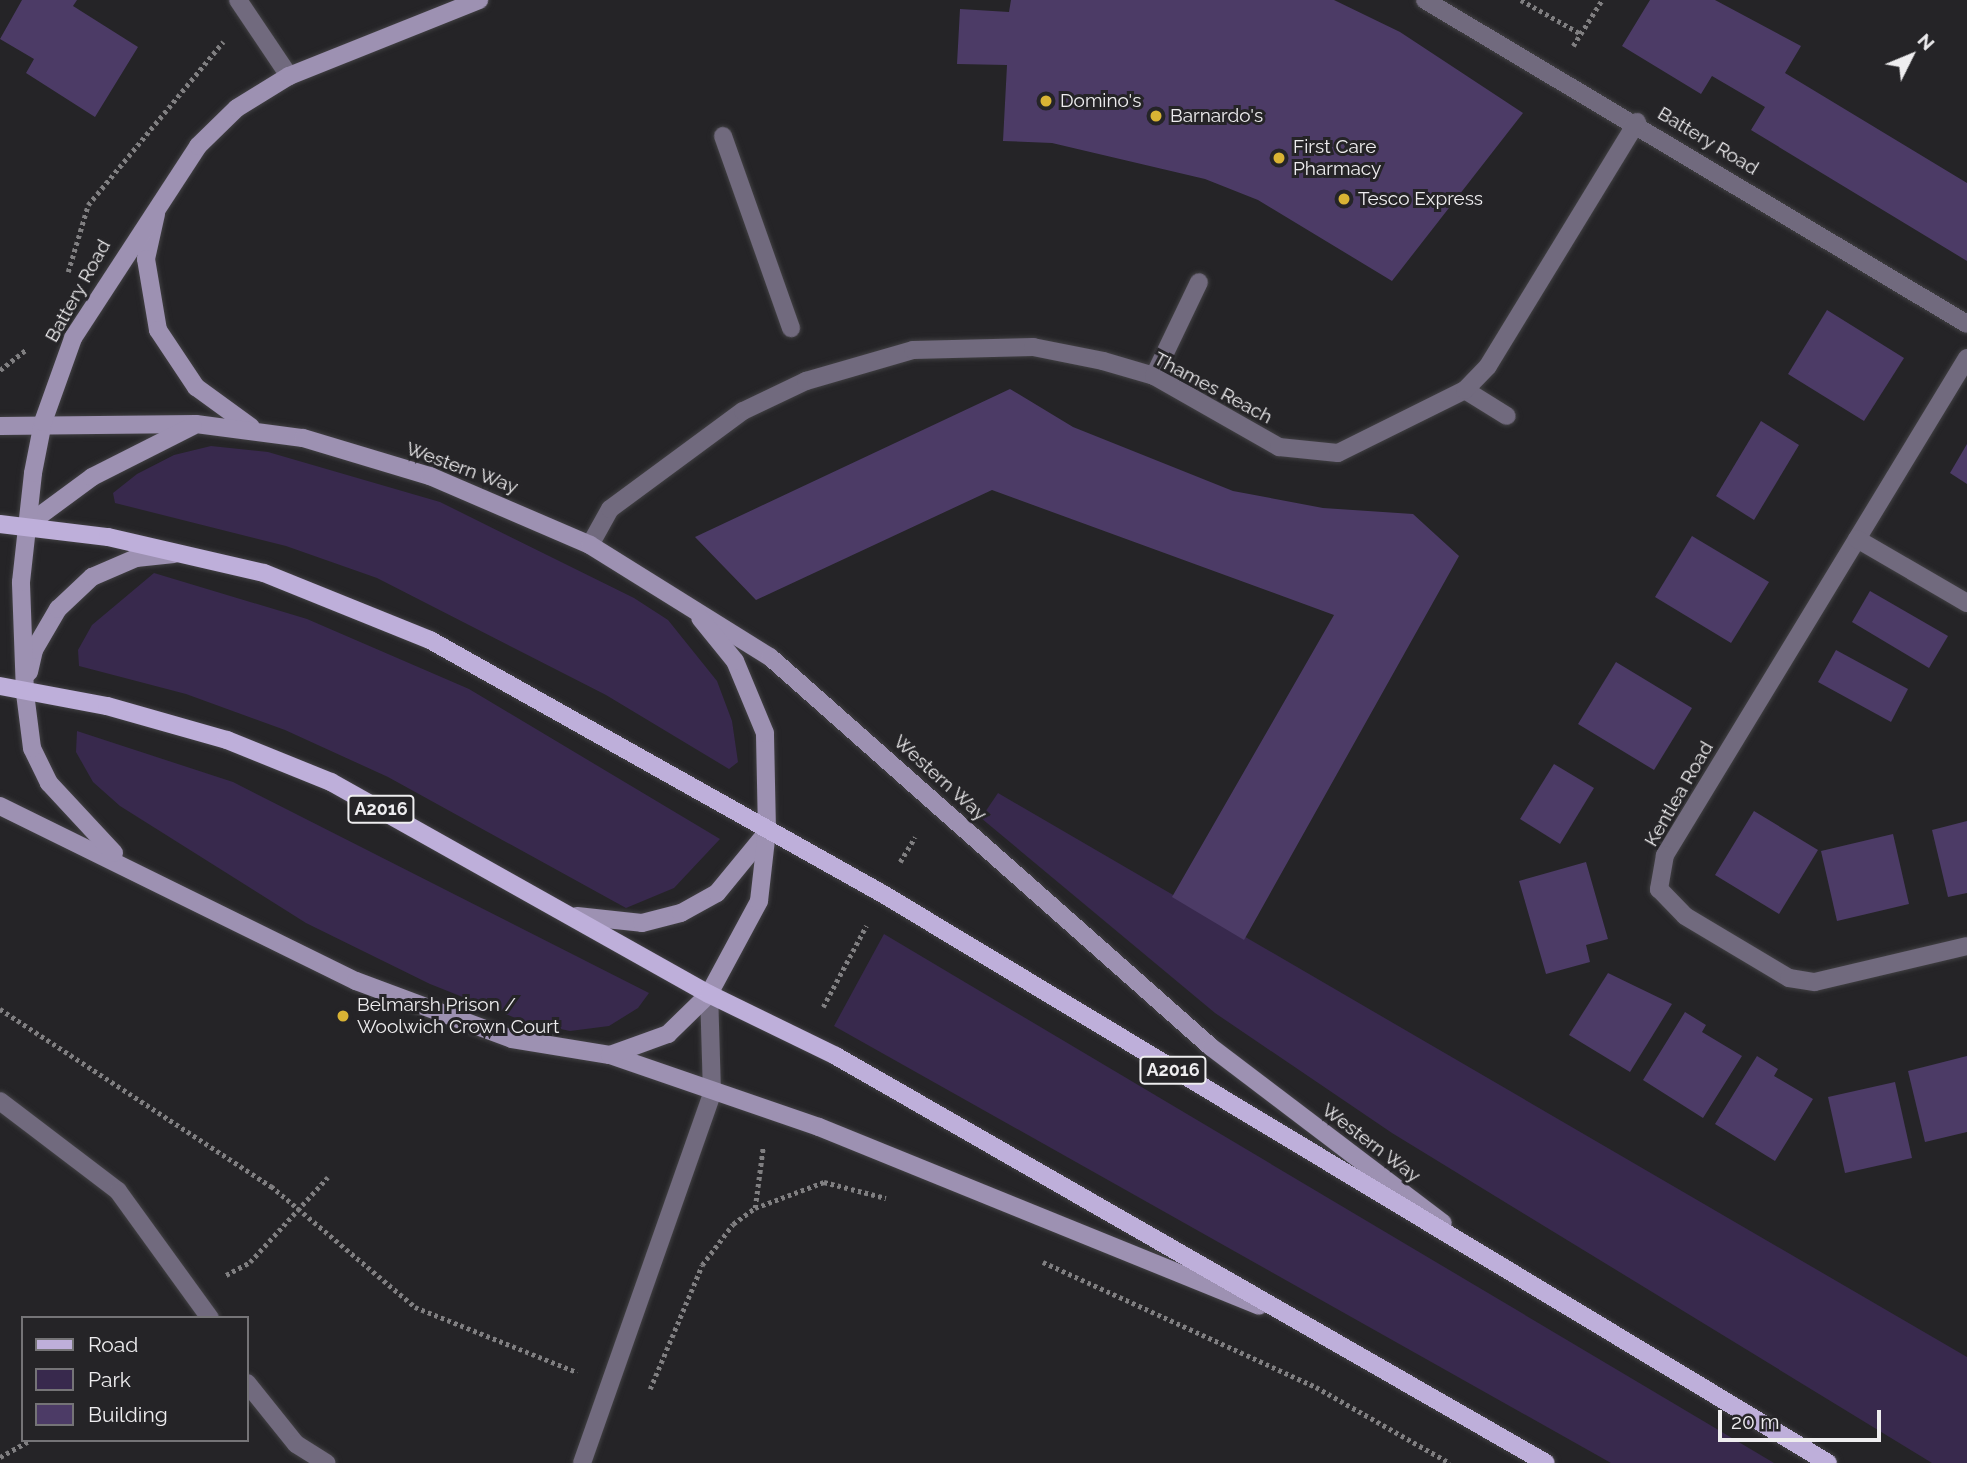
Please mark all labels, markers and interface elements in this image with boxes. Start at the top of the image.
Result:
north arrow [1876,21,1946,91]
text: N [1913,29,1939,54]
place label: Domino's [1060,90,1141,112]
marker: Domino's [1038,93,1054,109]
street label: Battery Road [1653,102,1763,180]
place label: Barnardo's [1170,105,1263,127]
marker: Barnardo's [1148,108,1164,124]
place label: First Care Pharmacy [1293,136,1381,180]
marker: First Care Pharmacy [1271,150,1287,166]
place label: Tesco Express [1358,188,1483,210]
marker: Tesco Express [1336,191,1352,207]
street label: Battery Road [40,236,116,346]
street label: Thames Reach [1150,347,1276,429]
street label: Western Way [403,437,521,499]
street label: Western Way [888,730,992,826]
street label: Kentlea Road [1640,738,1718,850]
road number: A2016 [346,794,416,824]
place label: Belmarsh Prison / Woolwich Crown Court [357,994,559,1038]
marker: Belmarsh Prison / Woolwich Crown Court [335,1008,351,1024]
road number: A2016 [1138,1056,1208,1084]
street label: Western Way [1317,1098,1425,1188]
legend [21,1316,248,1442]
text: Road [88,1332,138,1357]
text: Park [88,1367,131,1392]
scale bar [1722,1396,1885,1440]
text: Building [88,1402,168,1427]
text: 20 m [1731,1409,1779,1434]

